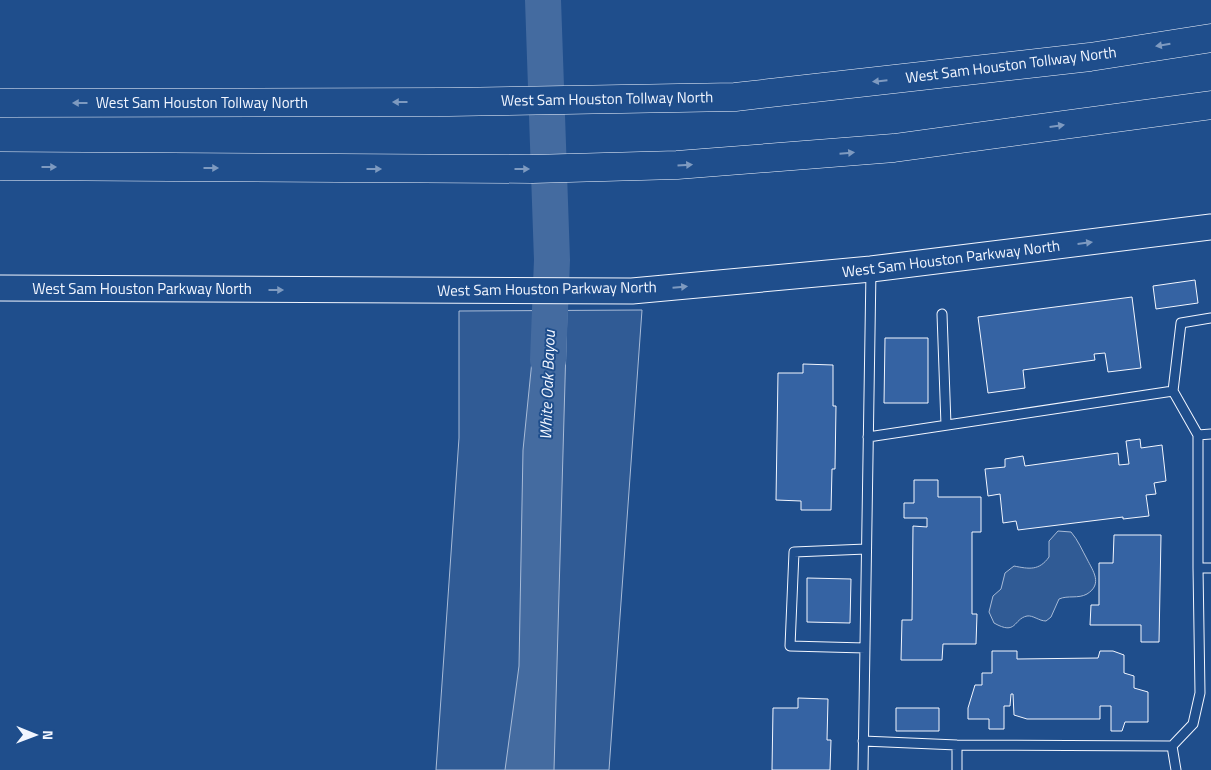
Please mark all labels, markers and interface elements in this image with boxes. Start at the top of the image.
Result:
street label: West Sam Houston Tollway North [904,40,1118,89]
one-way arrow [1155,42,1171,50]
one-way arrow [872,77,888,85]
street label: West Sam Houston Tollway North [501,85,713,112]
street label: West Sam Houston Tollway North [96,91,308,114]
one-way arrow [392,98,408,106]
one-way arrow [72,99,88,107]
one-way arrow [1050,122,1066,130]
one-way arrow [839,149,855,157]
one-way arrow [677,160,693,168]
one-way arrow [41,163,57,171]
one-way arrow [203,164,219,172]
one-way arrow [366,165,382,173]
one-way arrow [515,165,531,173]
street label: West Sam Houston Parkway North [841,234,1061,283]
one-way arrow [1078,239,1094,247]
street label: West Sam Houston Parkway North [437,275,657,302]
street label: West Sam Houston Parkway North [32,277,252,300]
one-way arrow [672,282,688,290]
one-way arrow [268,286,284,294]
water label: White Oak Bayou [533,329,561,440]
north arrow [10,710,60,760]
text: N [38,730,59,740]

